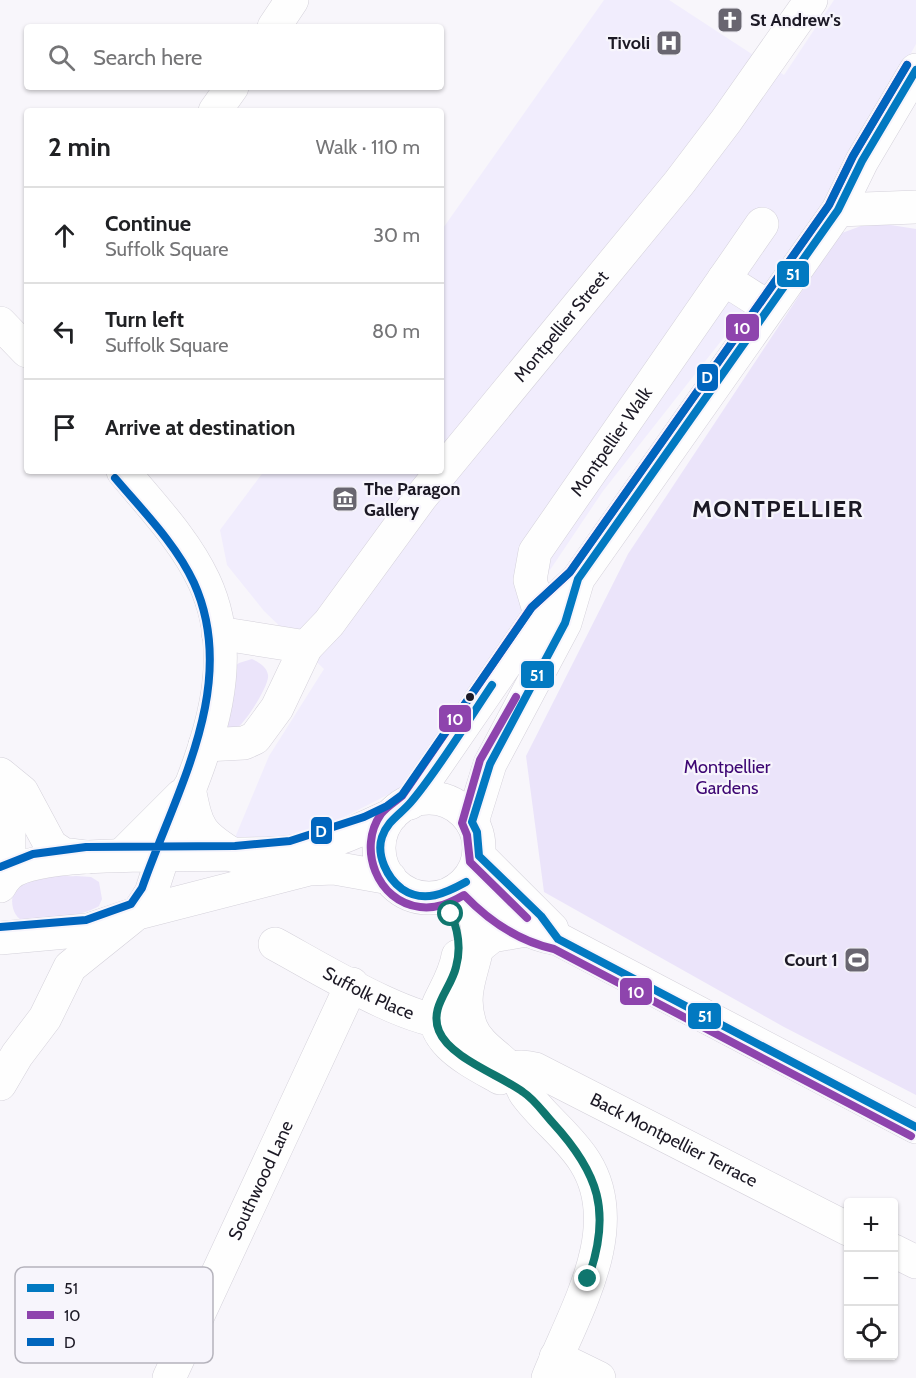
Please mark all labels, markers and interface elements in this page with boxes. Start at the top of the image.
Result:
church icon: St Andrew's [715,5,745,35]
place label: St Andrew's [750,9,841,31]
search box [24,24,444,90]
hospital icon: Tivoli [654,28,684,58]
place label: Tivoli [608,32,650,54]
icon: search [45,41,78,74]
text: Search here [93,44,202,71]
text: 2 min [48,131,111,163]
text: Walk · 110 m [316,135,420,159]
text: Continue [105,210,191,237]
icon: ahead [48,219,81,252]
text: 30 m [373,223,420,247]
text: Suffolk Square [105,237,228,261]
line badge: 51 [776,260,810,288]
text: 51 [786,265,800,284]
street label: Montpellier Street [509,266,613,386]
text: Turn left [105,306,184,333]
line badge: 10 [725,313,760,342]
icon: left [48,315,81,348]
text: 80 m [372,319,420,343]
text: 10 [733,319,751,338]
text: Suffolk Square [105,333,228,357]
line badge: D [696,363,719,392]
text: D [701,368,713,387]
street label: Montpellier Walk [566,382,657,501]
icon: arrive [48,411,81,444]
text: Arrive at destination [105,414,295,441]
place label: The Paragon Gallery [364,478,461,521]
museum icon: The Paragon Gallery [330,484,360,514]
district label: MONTPELLIER [692,494,864,523]
line badge: 51 [520,660,555,689]
text: 51 [530,666,544,685]
unlabelled marker [464,691,476,703]
line badge: 10 [438,704,472,733]
text: 10 [446,710,464,729]
park label: Montpellier Gardens [684,756,771,799]
line badge: D [310,816,333,845]
text: D [315,822,327,841]
route start [437,900,463,926]
sports icon: Court 1 [842,945,872,975]
place label: Court 1 [784,949,838,971]
street label: Suffolk Place [319,962,417,1025]
line badge: 10 [619,977,653,1006]
text: 10 [627,983,645,1002]
line badge: 51 [687,1002,722,1030]
text: 51 [698,1007,712,1026]
street label: Back Montpellier Terrace [586,1088,761,1192]
street label: Southwood Lane [224,1117,298,1244]
map controls [844,1198,898,1360]
button: + [844,1198,898,1252]
button: − [844,1252,898,1306]
route end [574,1265,600,1291]
legend [15,1267,213,1363]
text: 51 [64,1279,78,1298]
text: 10 [64,1306,80,1325]
button: locate [844,1306,898,1360]
text: D [64,1333,76,1352]

